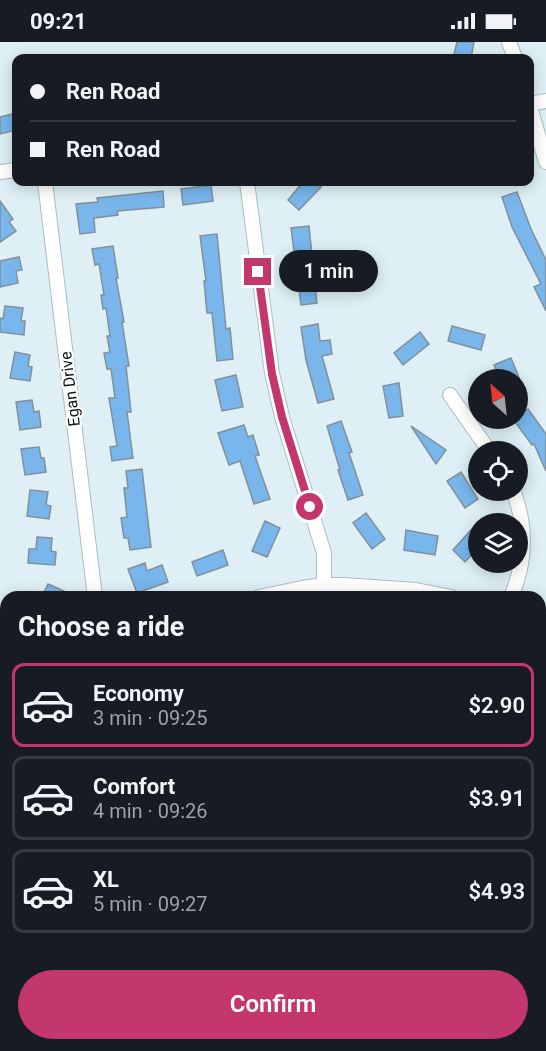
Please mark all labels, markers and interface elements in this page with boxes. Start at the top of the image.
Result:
text: 09:21 [30,9,87,34]
text: Ren Road [66,79,160,104]
text: Ren Road [66,137,160,162]
callout: 1 min [279,251,378,293]
route end [244,258,271,285]
text: 1 min [303,259,354,283]
street label: Egan Drive [56,350,84,428]
north arrow [468,369,528,429]
map controls [468,369,528,573]
button: locate [468,441,528,501]
route start [296,493,323,520]
button: layers [468,513,528,573]
text: Choose a ride [18,611,184,643]
icon: car [21,678,75,732]
text: Economy [93,681,184,706]
text: $2.90 [468,693,525,718]
text: 3 min · 09:25 [93,706,208,730]
icon: car [21,771,75,825]
text: Comfort [93,774,175,799]
text: $3.91 [468,786,525,811]
text: 4 min · 09:26 [93,799,208,823]
icon: car [21,864,75,918]
text: XL [93,867,119,892]
text: $4.93 [468,879,525,904]
text: 5 min · 09:27 [93,892,208,916]
button: Confirm [18,970,528,1039]

